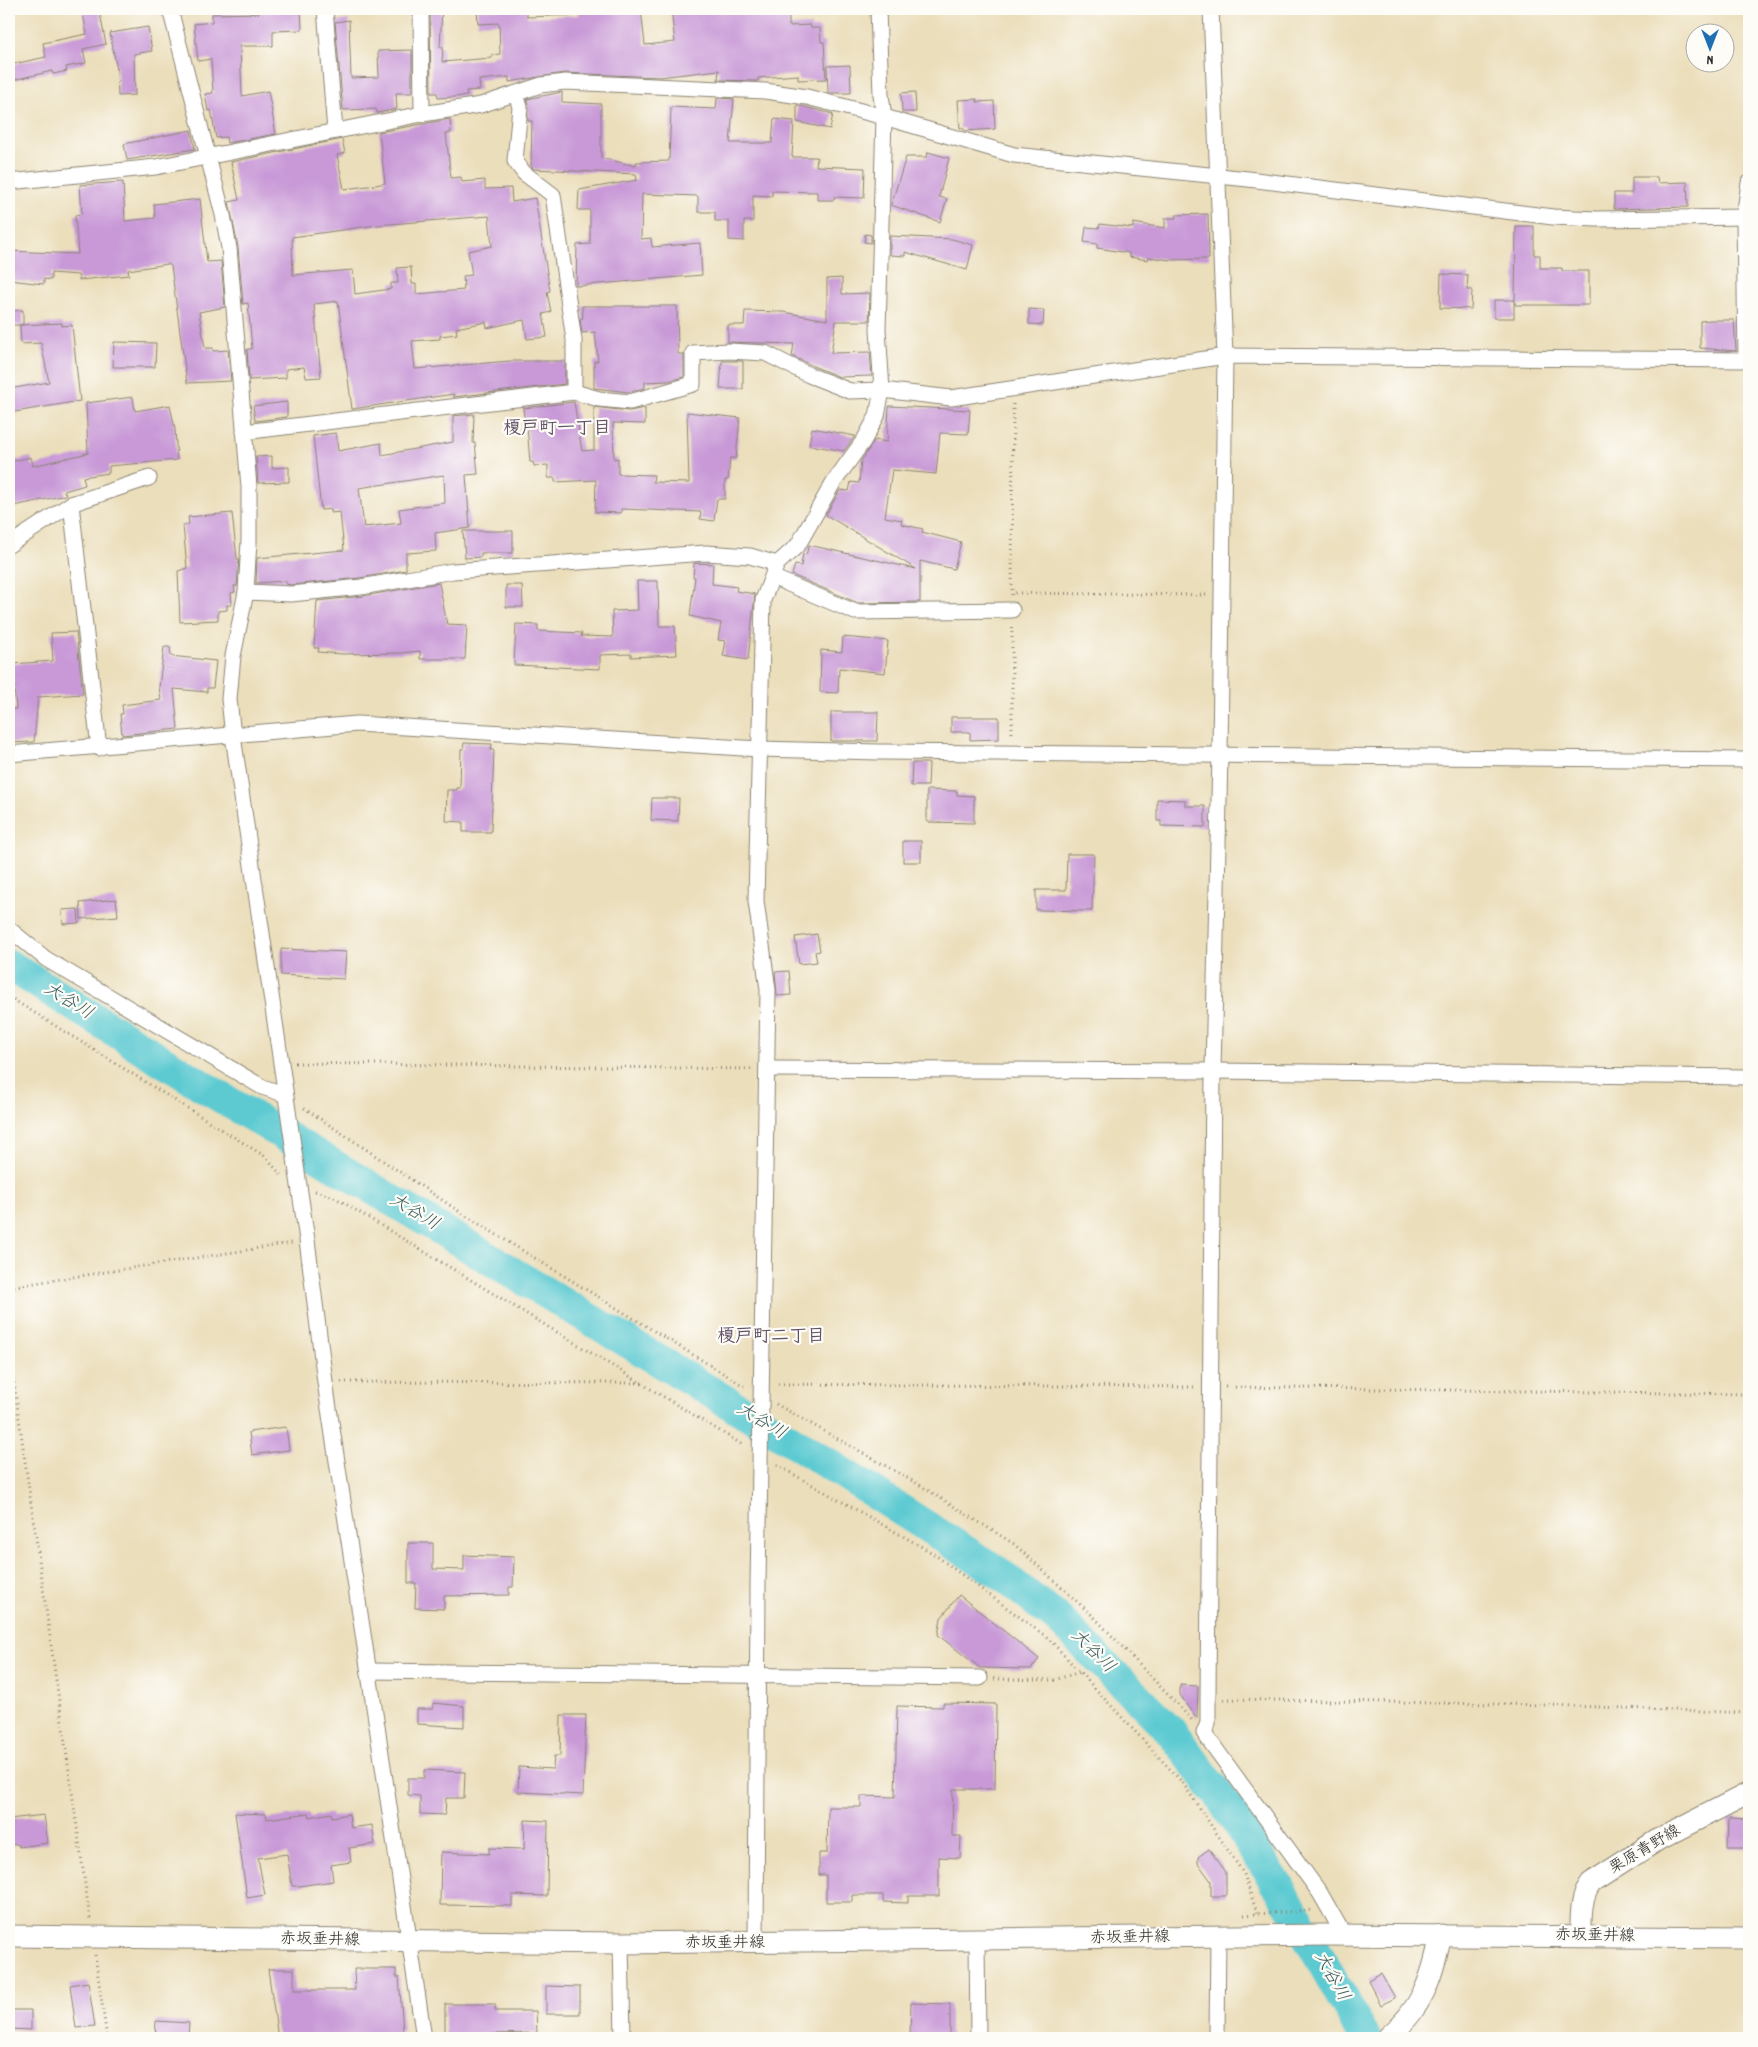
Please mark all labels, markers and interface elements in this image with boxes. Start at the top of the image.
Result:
north arrow [1686,22,1736,72]
text: N [1706,49,1713,69]
district label: 榎戸町一丁目 [503,417,611,442]
water label: 大谷川 [38,977,98,1027]
water label: 大谷川 [384,1188,444,1238]
district label: 榎戸町二丁目 [717,1325,825,1350]
water label: 大谷川 [731,1397,791,1447]
water label: 大谷川 [1064,1624,1120,1680]
street label: 栗原青野線 [1605,1820,1685,1880]
street label: 赤坂垂井線 [1555,1924,1635,1948]
street label: 赤坂垂井線 [1090,1926,1170,1950]
street label: 赤坂垂井線 [280,1928,360,1952]
street label: 赤坂垂井線 [685,1932,765,1955]
water label: 大谷川 [1307,1947,1355,2007]

